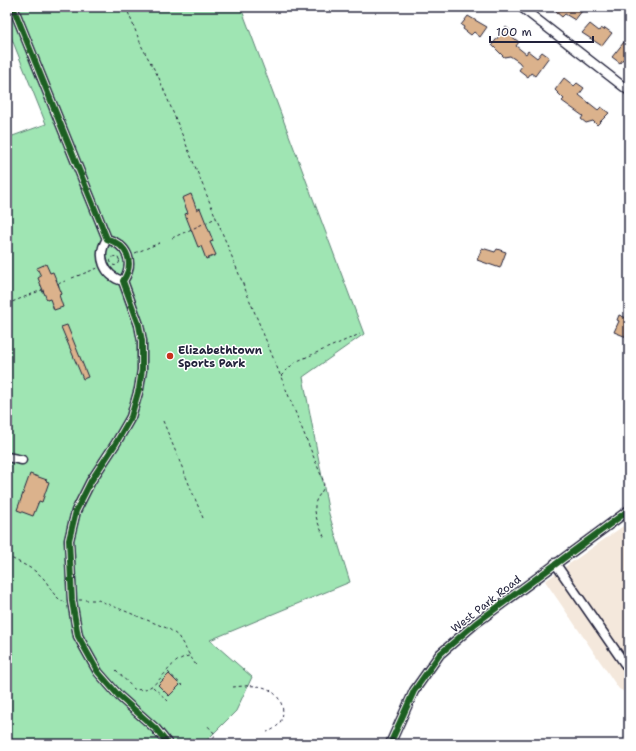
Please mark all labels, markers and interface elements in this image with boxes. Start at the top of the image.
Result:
scale bar [490,18,593,44]
text: 100 m [496,24,532,40]
place label: Elizabethtown Sports Park [178,343,263,371]
marker: Elizabethtown Sports Park [165,351,175,361]
street label: West Park Road [448,572,524,636]

